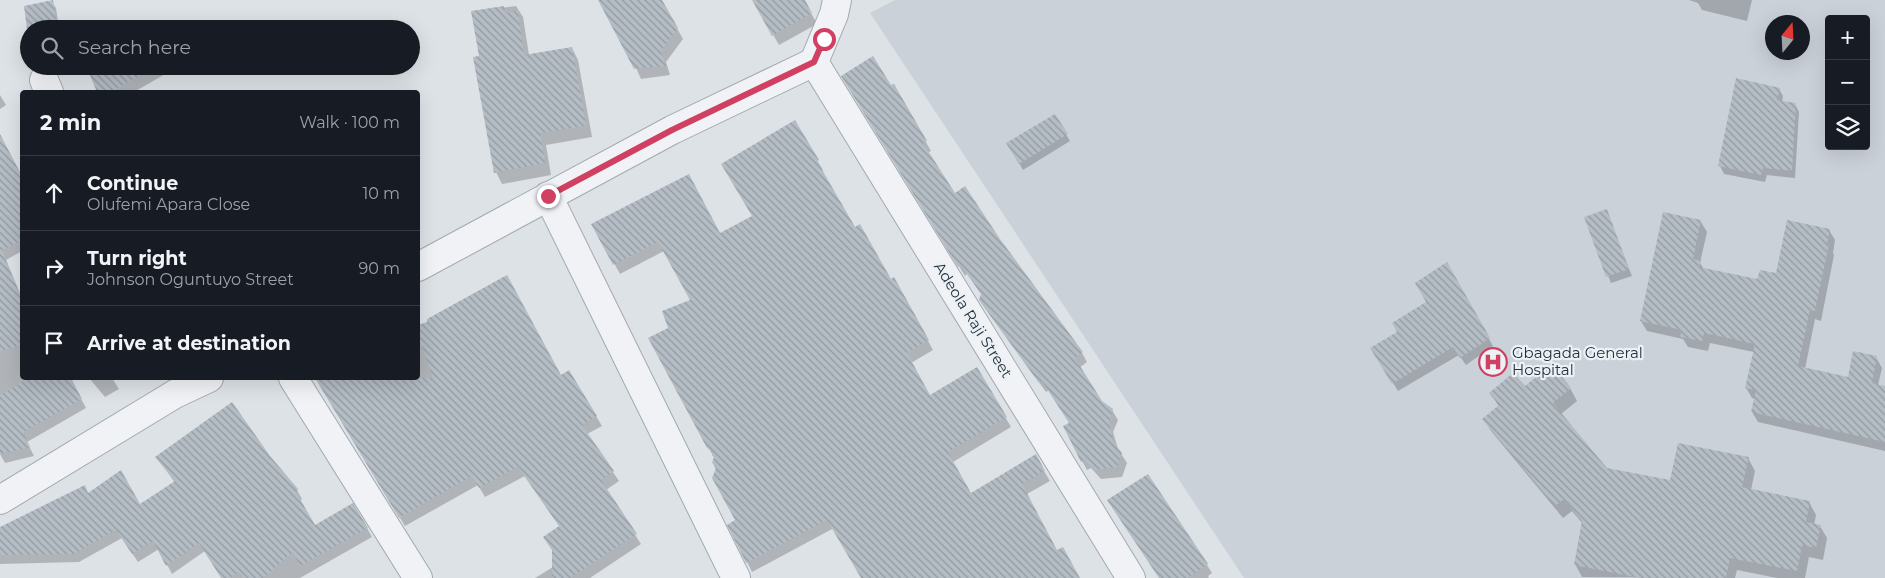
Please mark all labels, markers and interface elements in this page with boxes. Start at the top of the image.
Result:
north arrow [1765,15,1810,60]
map controls [1825,15,1870,150]
button: + [1825,15,1870,60]
search box [20,20,420,75]
route start [813,28,836,51]
icon: search [38,34,66,62]
text: Search here [78,36,191,59]
button: − [1825,60,1870,105]
button: layers [1825,105,1870,150]
text: 2 min [40,110,101,135]
text: Walk · 100 m [299,113,400,132]
text: Continue [87,172,178,195]
icon: ahead [40,179,68,207]
text: 10 m [362,184,400,203]
route end [537,185,560,208]
text: Olufemi Apara Close [87,195,250,214]
text: Turn right [87,247,187,270]
icon: right [40,254,68,282]
street label: Adeola Raji Street [930,258,1017,381]
text: 90 m [358,259,400,278]
text: Johnson Oguntuyo Street [87,270,294,289]
icon: arrive [40,329,68,357]
text: Arrive at destination [87,332,291,355]
place label: Gbagada General Hospital [1512,343,1643,379]
hospital icon: Gbagada General Hospital [1478,347,1508,377]

